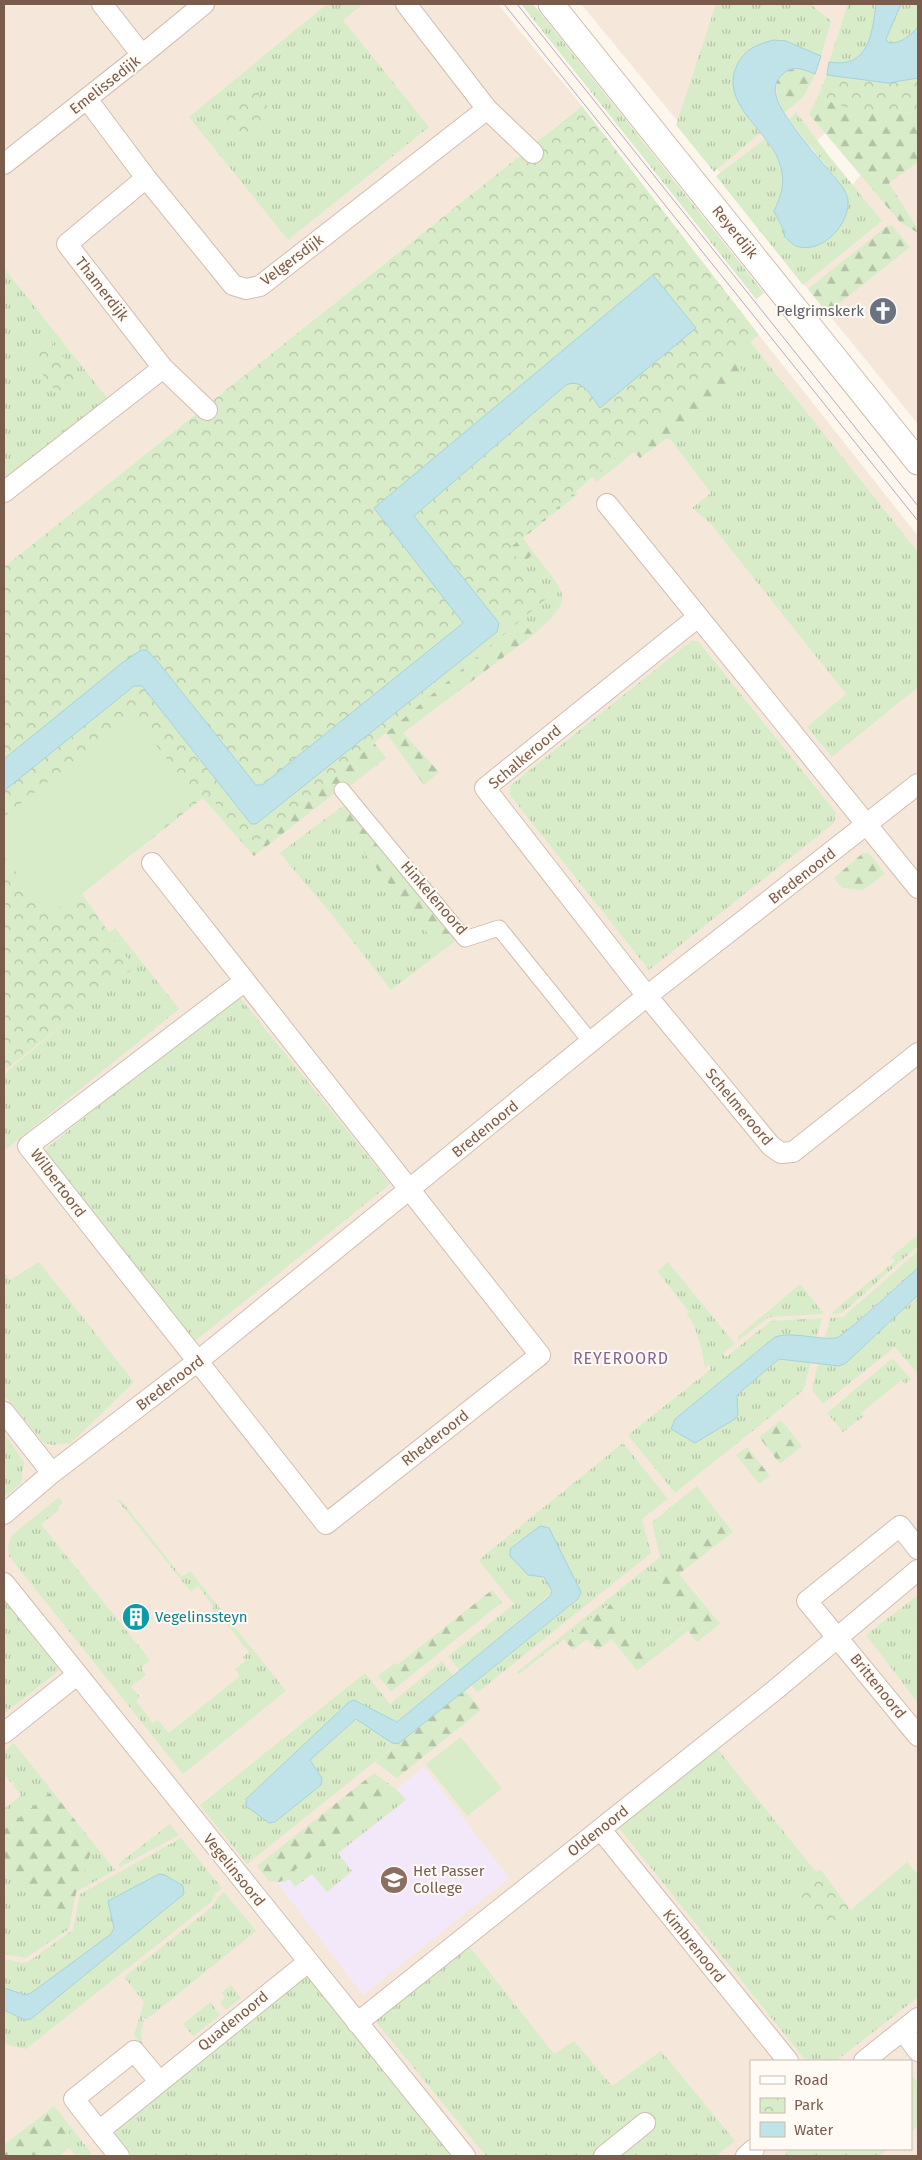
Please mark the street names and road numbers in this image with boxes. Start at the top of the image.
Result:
street label: Emelissedijk [66,52,144,118]
street label: Reyerdijk [708,202,762,262]
street label: Velgersdijk [257,230,327,289]
street label: Thamerdijk [71,253,133,325]
street label: Schalkeroord [485,721,565,793]
street label: Bredenoord [765,844,839,908]
street label: Hinkelenoord [397,857,471,939]
street label: Schelmeroord [702,1065,776,1149]
street label: Bredenoord [448,1097,522,1161]
street label: Wilbertoord [26,1145,90,1221]
street label: Bredenoord [132,1352,208,1414]
street label: Rhederoord [398,1406,472,1470]
street label: Brittenoord [846,1650,910,1722]
street label: Oldenoord [564,1802,632,1860]
street label: Vegelinsoord [199,1830,269,1910]
street label: Kimbrenoord [659,1906,729,1986]
street label: Quadenoord [194,1987,272,2055]

